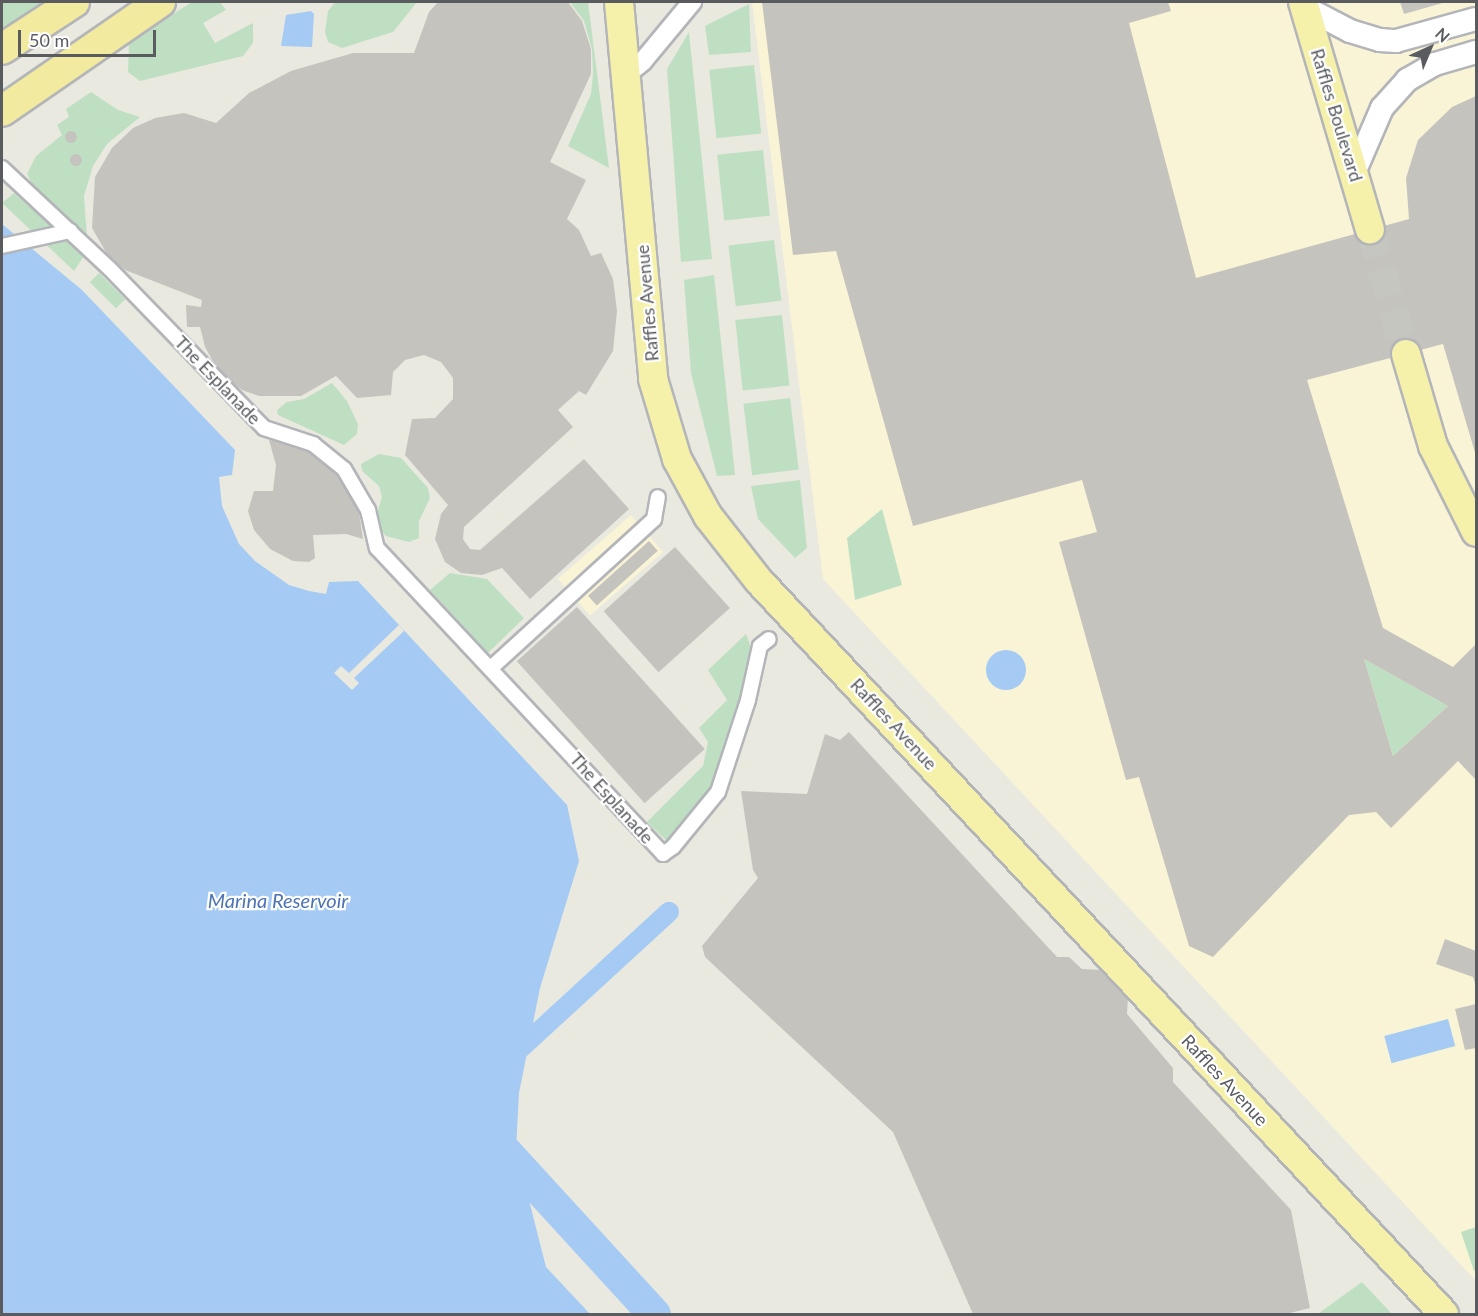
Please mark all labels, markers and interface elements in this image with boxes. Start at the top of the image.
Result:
scale bar [21,18,159,56]
north arrow [1400,18,1460,78]
text: N [1432,24,1454,46]
text: 50 m [29,29,69,51]
street label: Raffles Boulevard [1307,46,1367,184]
street label: Raffles Avenue [631,243,663,363]
street label: The Esplanade [170,331,266,429]
street label: Raffles Avenue [846,674,942,774]
street label: The Esplanade [566,748,658,848]
water label: Marina Reservoir [208,888,348,912]
street label: Raffles Avenue [1177,1030,1273,1130]

